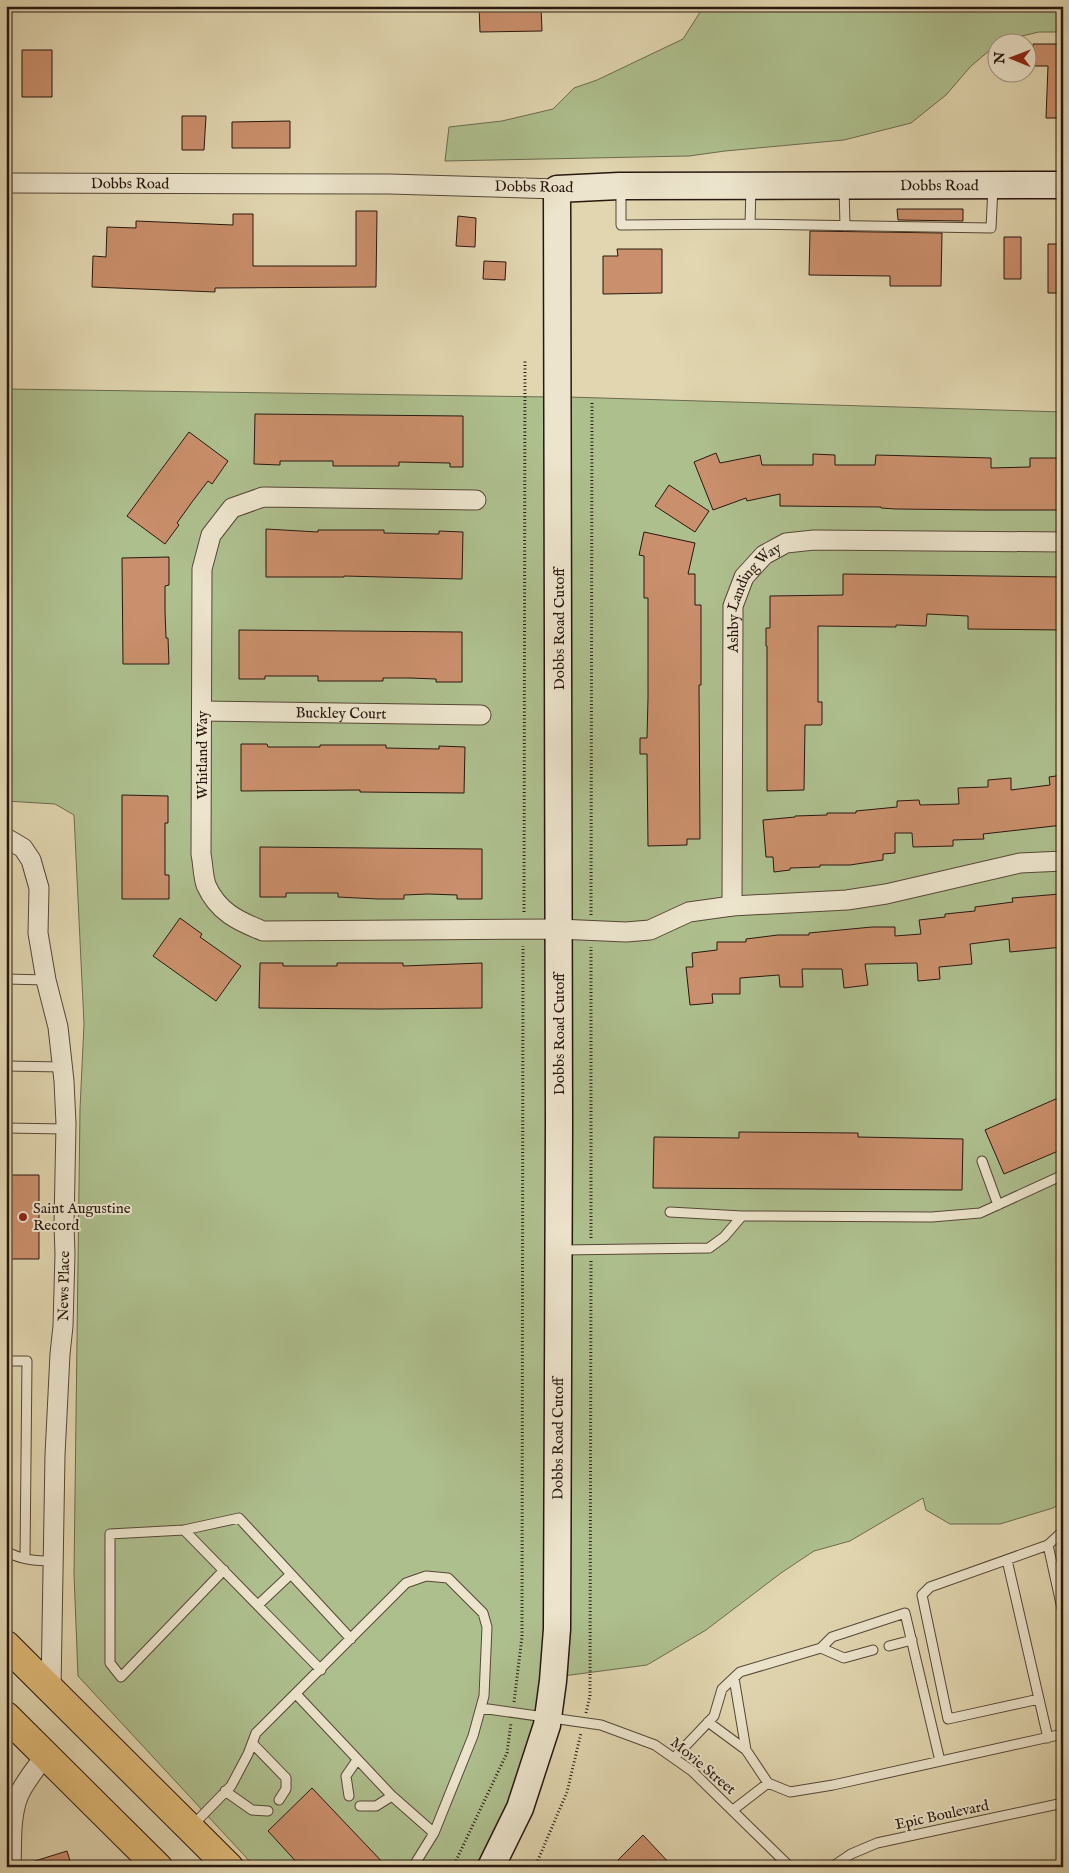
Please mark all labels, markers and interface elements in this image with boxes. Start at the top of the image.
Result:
north arrow [986,32,1036,82]
text: N [991,52,1009,65]
street label: Dobbs Road [91,174,170,193]
street label: Dobbs Road [900,176,980,195]
street label: Dobbs Road [495,177,574,197]
street label: Ashby Landing Way [722,538,785,654]
street label: Dobbs Road Cutoff [550,566,569,690]
street label: Buckley Court [295,703,387,723]
street label: Whitland Way [193,710,212,800]
street label: Dobbs Road Cutoff [550,971,569,1095]
place label: Saint Augustine Record [33,1199,131,1235]
marker: Saint Augustine Record [17,1211,29,1223]
street label: News Place [54,1250,74,1321]
street label: Dobbs Road Cutoff [548,1375,568,1500]
street label: Movie Street [666,1733,740,1799]
street label: Epic Boulevard [893,1796,992,1834]

